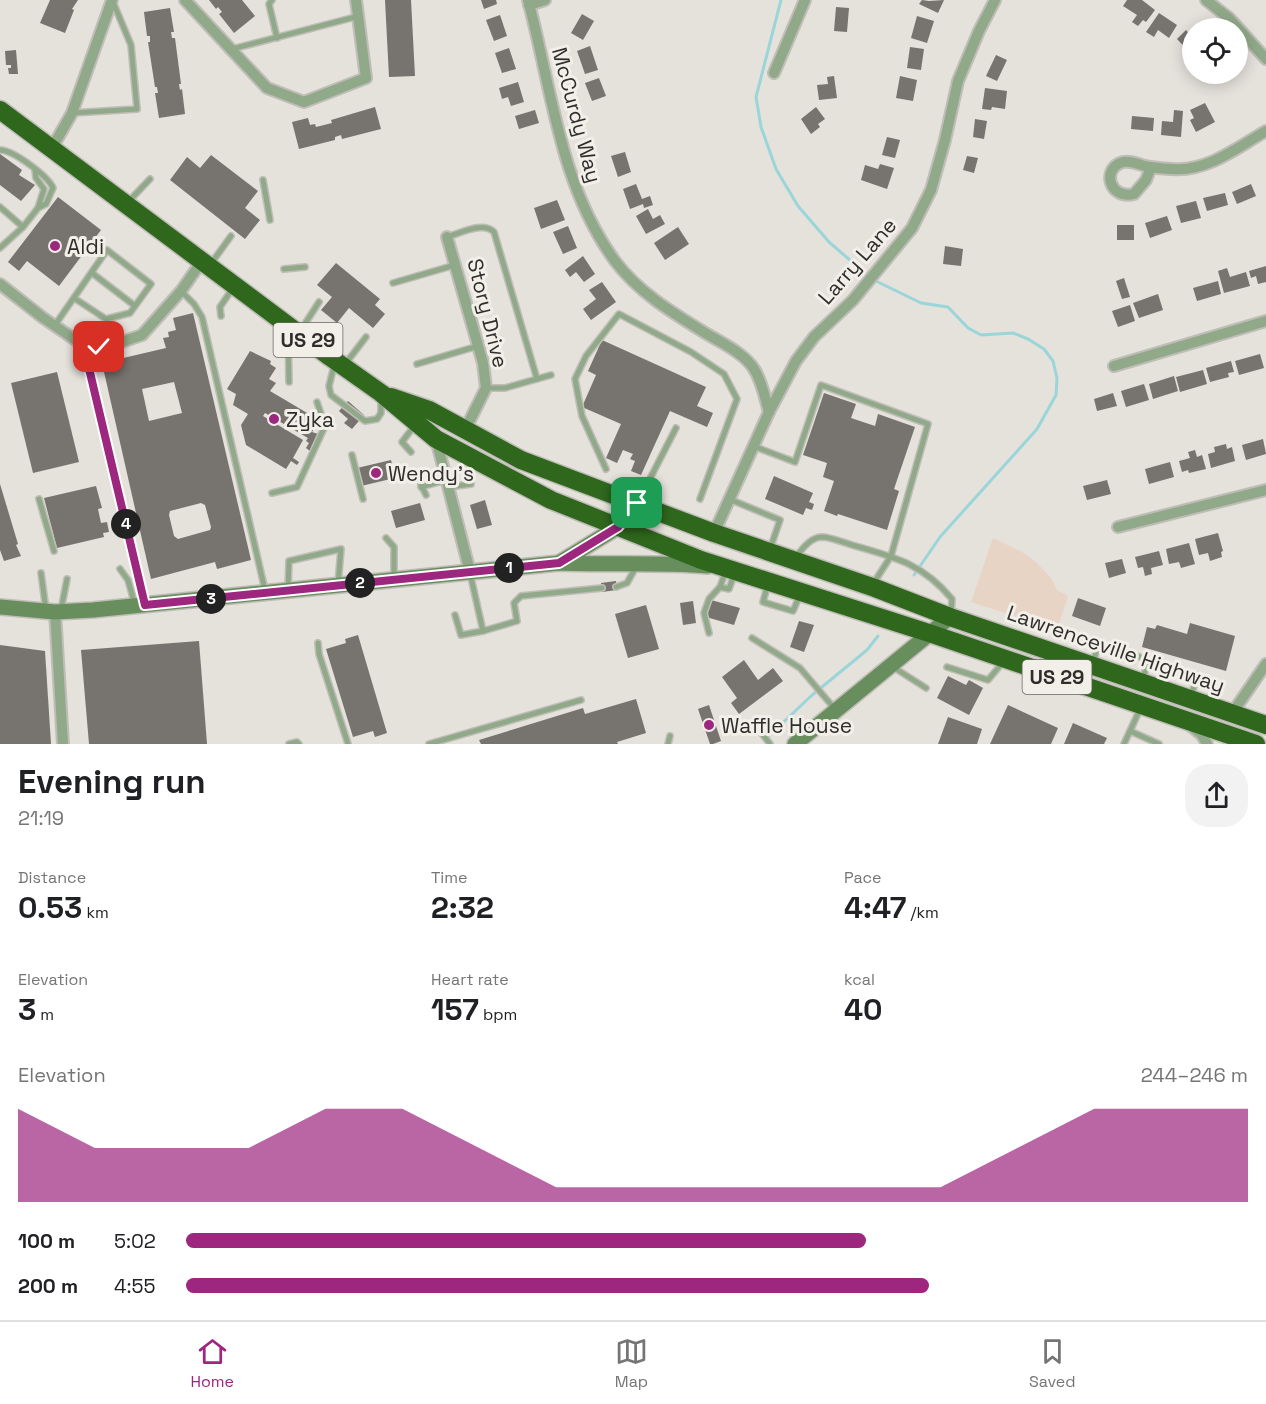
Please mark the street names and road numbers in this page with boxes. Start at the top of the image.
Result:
street label: McCurdy Way [546,44,608,186]
street label: Larry Lane [812,212,902,310]
street label: Story Drive [461,256,515,370]
road number: US 29 [274,323,342,357]
street label: Lawrenceville Highway [1004,599,1228,699]
road number: US 29 [1022,660,1092,694]

